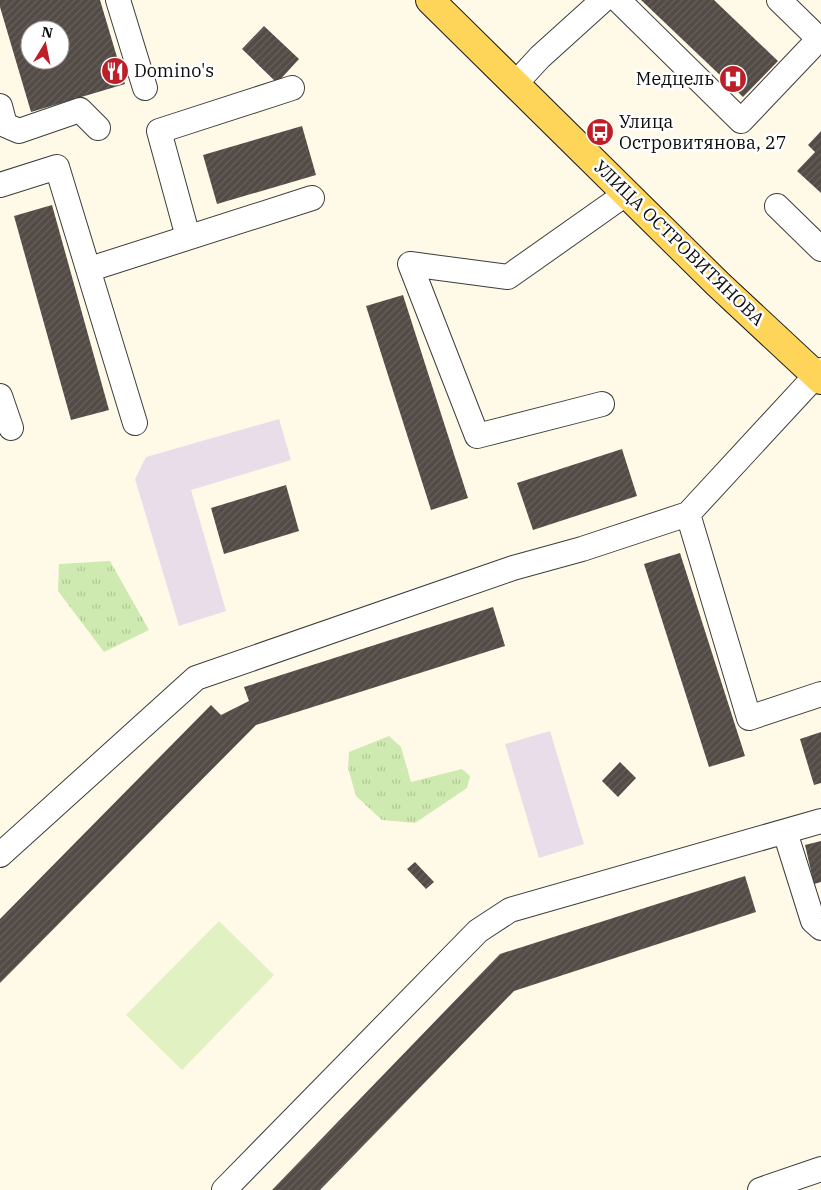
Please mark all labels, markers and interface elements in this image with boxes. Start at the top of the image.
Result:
north arrow [20,20,70,70]
text: N [40,22,54,42]
restaurant icon: Domino's [100,56,130,86]
place label: Domino's [134,59,214,82]
hospital icon: Медцель [718,64,748,94]
place label: Медцель [636,67,714,90]
place label: Улица Островитянова, 27 [619,110,787,154]
bus stop icon: Улица Островитянова, 27 [585,117,615,147]
street label: УЛИЦА ОСТРОВИТЯНОВА [589,155,770,331]

